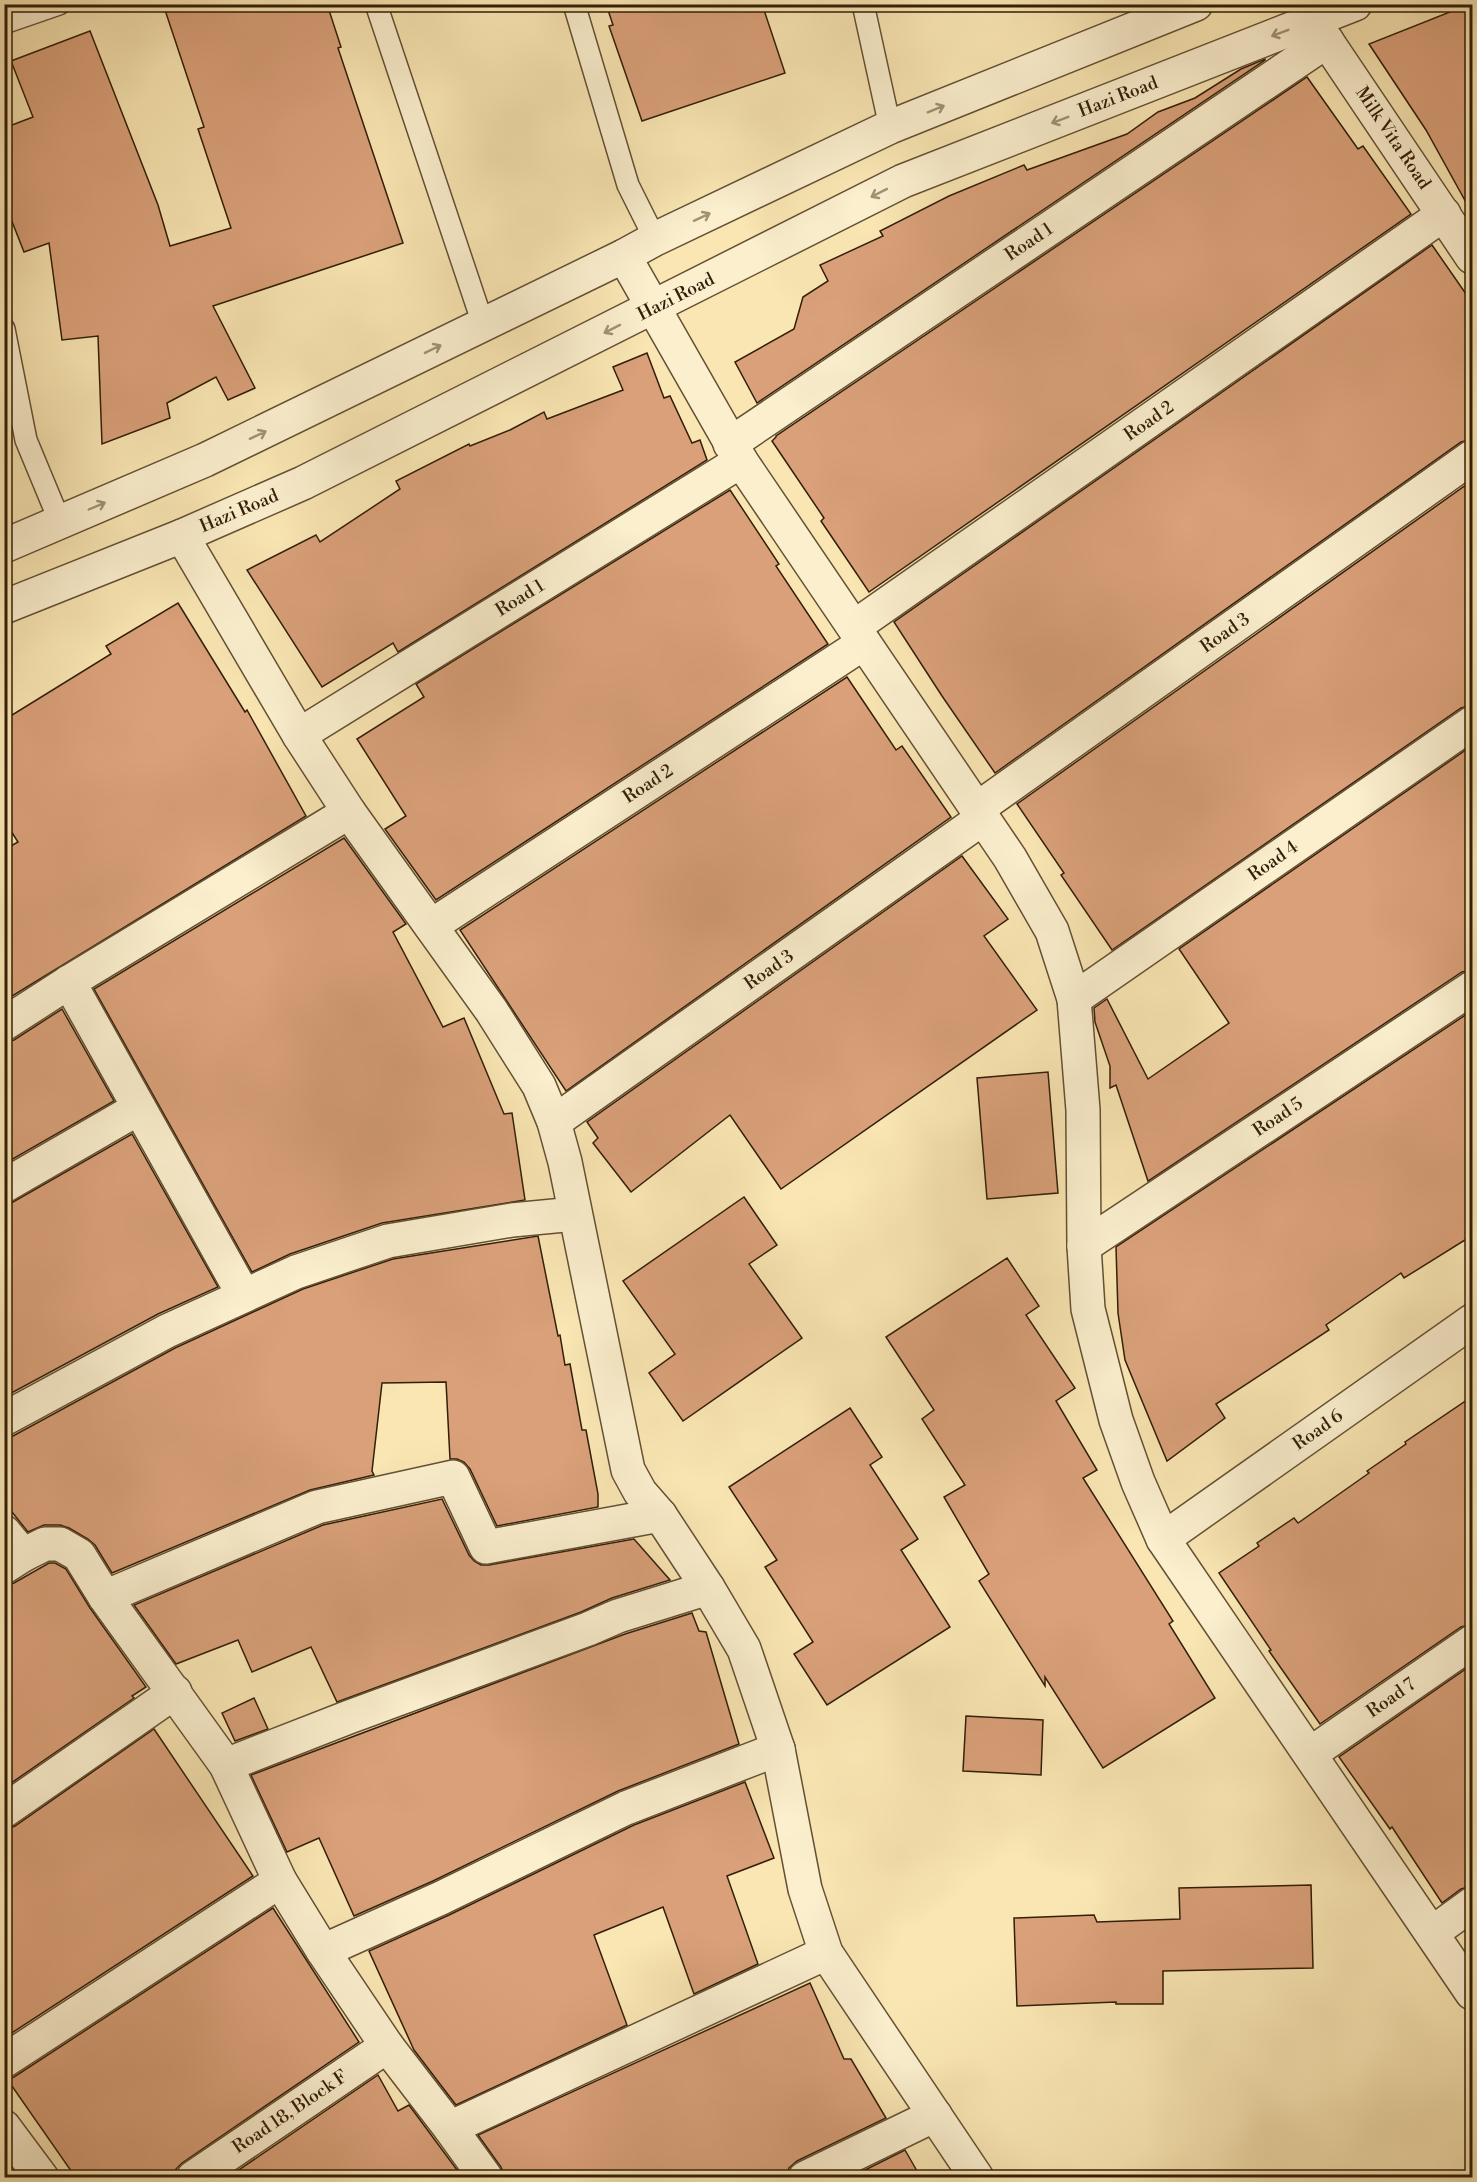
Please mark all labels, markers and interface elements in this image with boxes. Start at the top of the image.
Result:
one-way arrow [1272,28,1290,39]
street label: Hazi Road [1075,71,1162,123]
street label: Milk Vita Road [1350,82,1436,194]
one-way arrow [926,103,945,114]
one-way arrow [1051,115,1069,126]
one-way arrow [871,188,889,200]
one-way arrow [692,210,710,222]
street label: Road 1 [1001,217,1058,266]
street label: Hazi Road [634,267,719,326]
one-way arrow [603,324,621,335]
one-way arrow [423,342,441,354]
street label: Road 2 [1120,396,1178,446]
one-way arrow [248,428,266,440]
street label: Hazi Road [196,484,283,538]
one-way arrow [87,500,105,511]
street label: Road 1 [491,574,549,622]
street label: Road 3 [1196,608,1254,658]
street label: Road 2 [618,759,678,809]
street label: Road 4 [1243,835,1303,887]
street label: Road 3 [740,945,798,995]
street label: Road 5 [1249,1092,1307,1142]
street label: Road 6 [1288,1404,1348,1456]
street label: Road 7 [1362,1673,1420,1723]
street label: Road 18, Block F [228,2065,352,2159]

